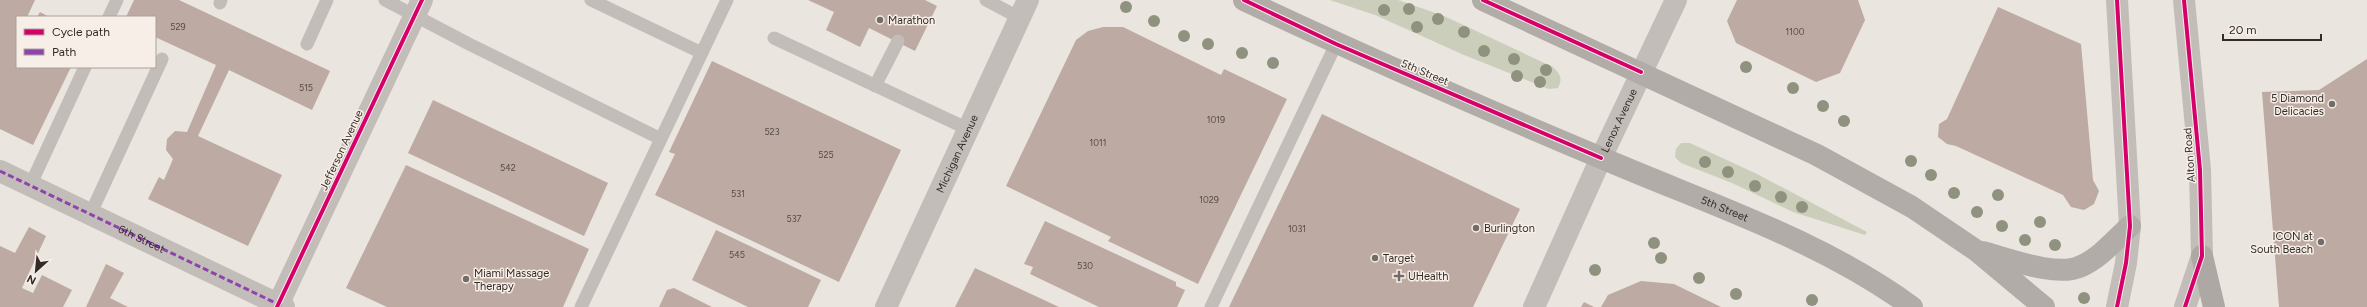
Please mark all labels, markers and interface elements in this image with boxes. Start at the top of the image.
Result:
place label: Marathon [888,14,935,27]
marker: Marathon [875,15,885,25]
legend [16,16,156,68]
scale bar [2223,16,2321,42]
house number: 529 [170,21,186,32]
text: 20 m [2229,23,2257,37]
text: Cycle path [52,25,110,39]
house number: 1100 [1786,26,1805,37]
text: Path [52,45,76,59]
street label: 5th Street [1399,57,1450,88]
house number: 515 [299,82,313,93]
street label: Lenox Avenue [1599,86,1640,155]
place label: 5 Diamond Delicacies [2271,92,2324,118]
marker: 5 Diamond Delicacies [2327,99,2337,109]
street label: Jefferson Avenue [317,108,366,192]
street label: Michigan Avenue [934,113,981,195]
house number: 1019 [1207,114,1225,125]
house number: 523 [764,126,780,137]
street label: Alton Road [2181,127,2198,183]
house number: 1011 [1090,137,1106,148]
house number: 525 [818,149,834,160]
house number: 542 [500,162,516,173]
house number: 531 [731,188,745,199]
street label: 5th Street [1699,193,1750,225]
house number: 1029 [1199,194,1219,205]
house number: 537 [787,213,802,224]
place label: Burlington [1484,222,1535,235]
street label: 6th Street [116,223,167,256]
house number: 1031 [1288,223,1306,234]
marker: Burlington [1471,223,1481,233]
place label: ICON at South Beach [2250,230,2313,256]
marker: ICON at South Beach [2316,237,2326,247]
house number: 545 [729,249,745,260]
north arrow [16,251,56,291]
place label: Target [1383,252,1414,265]
marker: Target [1370,253,1380,263]
house number: 530 [1077,260,1093,271]
place label: Miami Massage Therapy [474,267,549,293]
marker: UHealth [1393,270,1405,282]
place label: UHealth [1408,270,1448,283]
text: N [25,272,38,287]
marker: Miami Massage Therapy [461,274,471,284]

